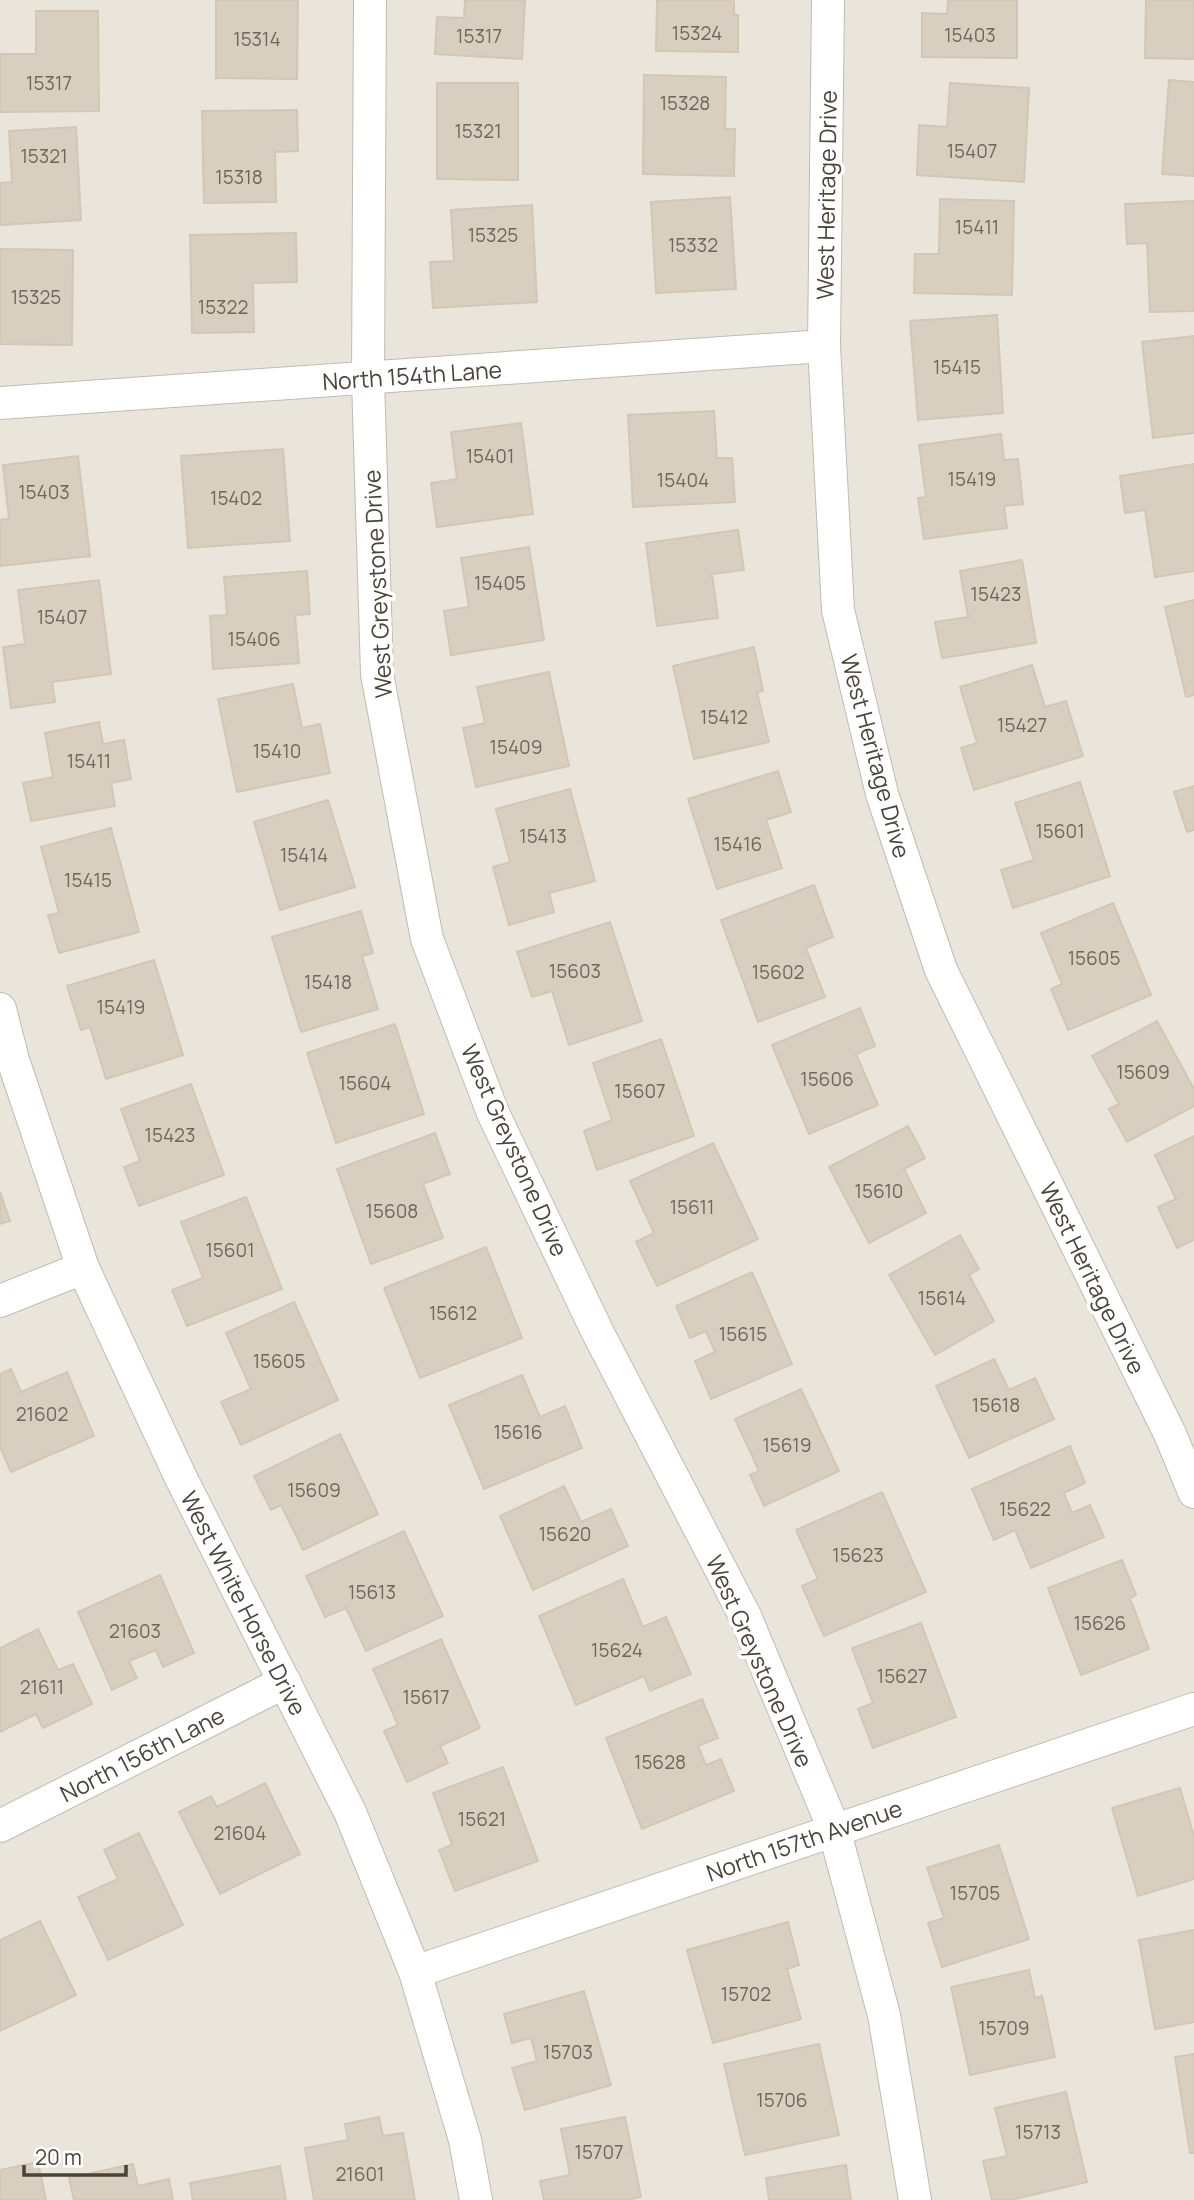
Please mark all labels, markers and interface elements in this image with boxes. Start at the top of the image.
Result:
house number: 15324 [672,20,722,46]
house number: 15403 [944,22,996,48]
house number: 15317 [456,23,502,49]
house number: 15314 [233,26,281,52]
house number: 15317 [26,70,72,96]
house number: 15328 [660,90,710,116]
street label: West Heritage Drive [808,90,844,300]
house number: 15321 [454,118,502,144]
house number: 15407 [947,138,997,164]
house number: 15321 [20,143,68,169]
house number: 15318 [215,164,263,190]
house number: 15411 [955,214,999,240]
house number: 15325 [468,222,518,248]
house number: 15332 [668,232,718,258]
house number: 15325 [11,284,61,310]
house number: 15322 [198,294,248,320]
street label: North 154th Lane [321,353,503,397]
house number: 15415 [933,354,981,380]
house number: 15401 [466,443,514,469]
house number: 15419 [948,466,996,492]
house number: 15404 [657,467,709,493]
street label: West Greystone Drive [355,469,399,699]
house number: 15403 [18,479,70,505]
house number: 15402 [210,485,262,511]
house number: 15405 [474,570,526,596]
house number: 15423 [971,581,1021,607]
house number: 15407 [37,604,87,630]
house number: 15406 [228,626,280,652]
street label: West Heritage Drive [833,651,919,861]
house number: 15412 [700,704,748,730]
house number: 15427 [997,712,1047,738]
house number: 15409 [490,734,542,760]
house number: 15410 [253,738,301,764]
house number: 15411 [67,748,111,774]
house number: 15601 [1035,818,1085,844]
house number: 15413 [519,823,567,849]
house number: 15416 [714,831,762,857]
house number: 15414 [280,842,328,868]
house number: 15415 [64,867,112,893]
house number: 15605 [1068,945,1120,971]
house number: 15603 [549,958,601,984]
house number: 15602 [752,959,804,985]
house number: 15418 [304,969,352,995]
house number: 15419 [97,994,145,1020]
street label: West Greystone Drive [454,1039,576,1261]
house number: 15609 [1116,1059,1170,1085]
house number: 15606 [800,1066,854,1092]
house number: 15604 [339,1070,391,1096]
house number: 15607 [614,1078,666,1104]
house number: 15423 [145,1122,195,1148]
street label: West Heritage Drive [1033,1177,1153,1379]
house number: 15610 [855,1178,903,1204]
house number: 15611 [670,1194,714,1220]
house number: 15608 [366,1198,418,1224]
house number: 15601 [205,1237,255,1263]
house number: 15614 [918,1285,966,1311]
house number: 15612 [429,1300,477,1326]
house number: 15615 [719,1321,767,1347]
house number: 15605 [253,1348,305,1374]
house number: 15618 [972,1392,1020,1418]
house number: 21602 [16,1401,68,1427]
house number: 15616 [493,1419,543,1445]
house number: 15619 [762,1432,812,1458]
house number: 15609 [287,1477,341,1503]
street label: West White Horse Drive [173,1485,315,1721]
house number: 15622 [999,1496,1051,1522]
house number: 15620 [539,1521,591,1547]
house number: 15623 [832,1542,884,1568]
street label: West Greystone Drive [699,1550,821,1772]
house number: 15613 [348,1579,396,1605]
house number: 15626 [1074,1610,1126,1636]
house number: 21603 [109,1618,161,1644]
house number: 15624 [591,1637,643,1663]
house number: 15627 [877,1663,927,1689]
house number: 21611 [20,1674,64,1700]
house number: 15617 [403,1684,449,1710]
street label: North 156th Lane [54,1699,230,1809]
house number: 15628 [634,1749,686,1775]
street label: North 157th Avenue [702,1791,906,1889]
house number: 15621 [458,1806,506,1832]
house number: 21604 [214,1820,266,1846]
house number: 15705 [950,1880,1000,1906]
house number: 15702 [721,1981,771,2007]
house number: 15709 [978,2015,1030,2041]
house number: 15703 [543,2039,593,2065]
house number: 15706 [756,2087,808,2113]
house number: 15713 [1015,2119,1061,2145]
scale bar [24,2134,126,2178]
house number: 15707 [574,2139,624,2165]
text: 20 m [35,2143,82,2171]
house number: 21601 [335,2161,385,2187]

